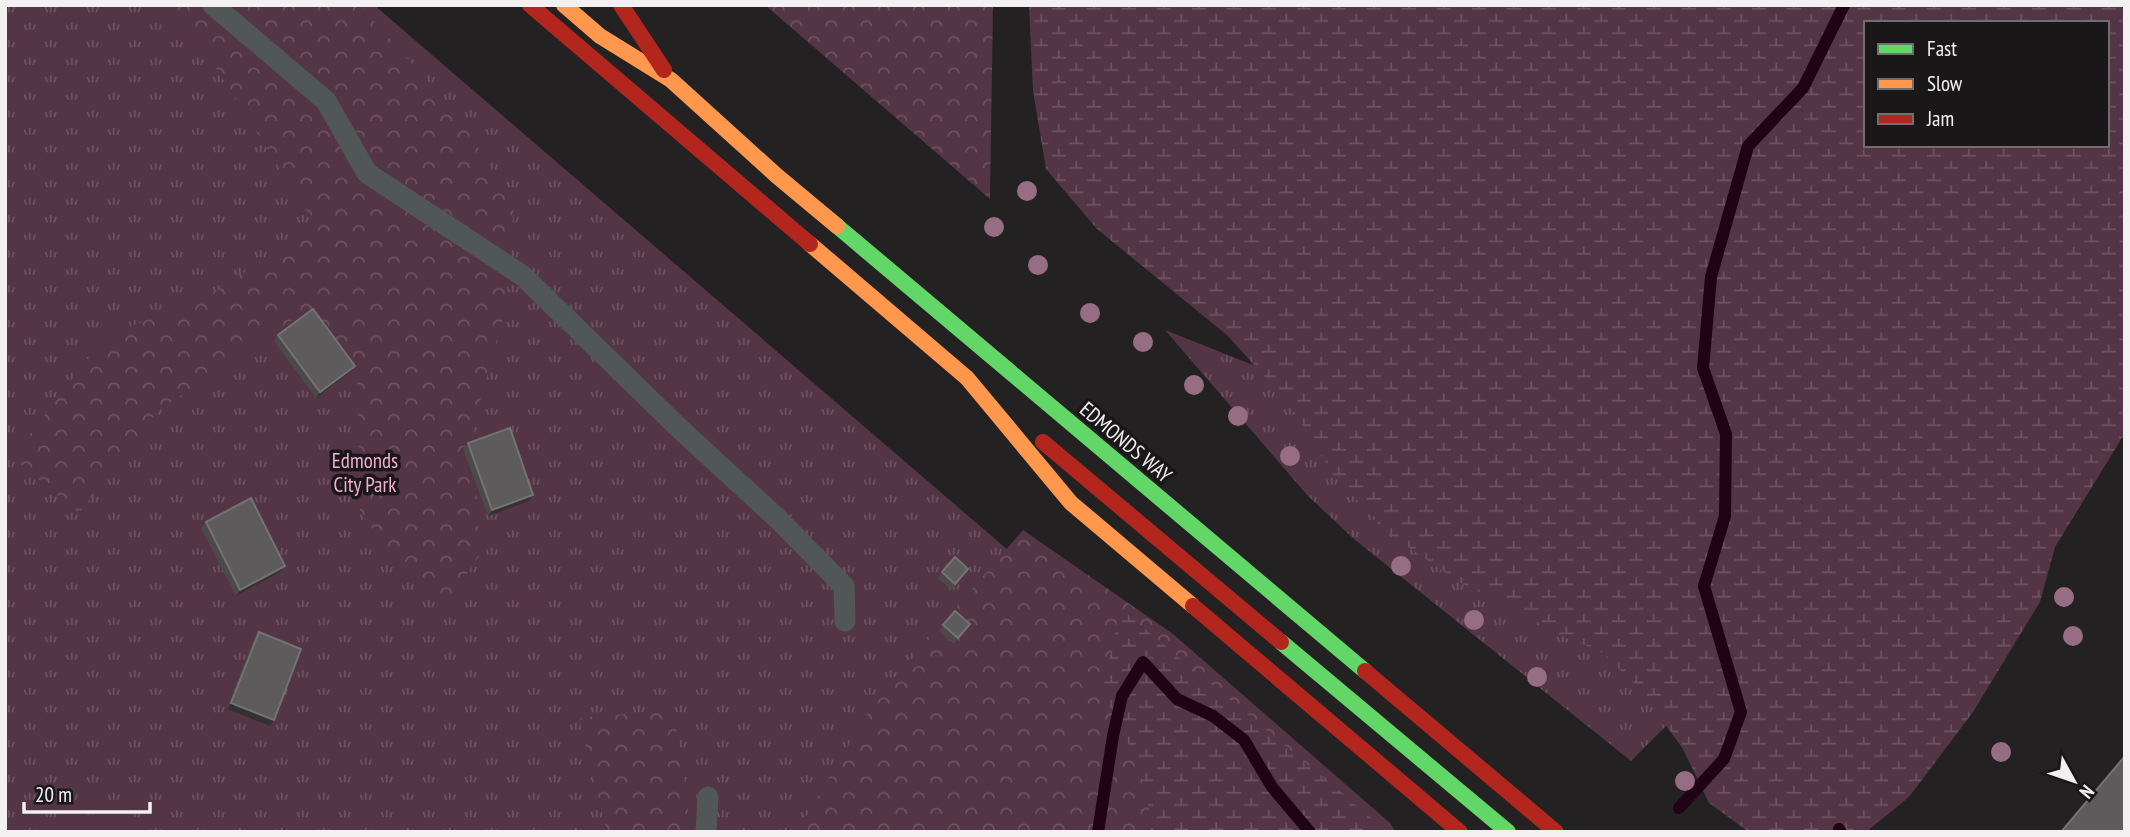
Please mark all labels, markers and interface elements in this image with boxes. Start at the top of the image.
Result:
legend [1864,21,2109,147]
text: Fast [1927,35,1957,62]
text: Slow [1927,70,1963,97]
text: Jam [1926,105,1954,132]
street label: EDMONDS WAY [1074,396,1178,489]
park label: Edmonds City Park [332,447,398,498]
north arrow [2039,746,2109,816]
scale bar [24,770,150,814]
text: N [2075,780,2100,804]
text: 20 m [35,781,72,808]

